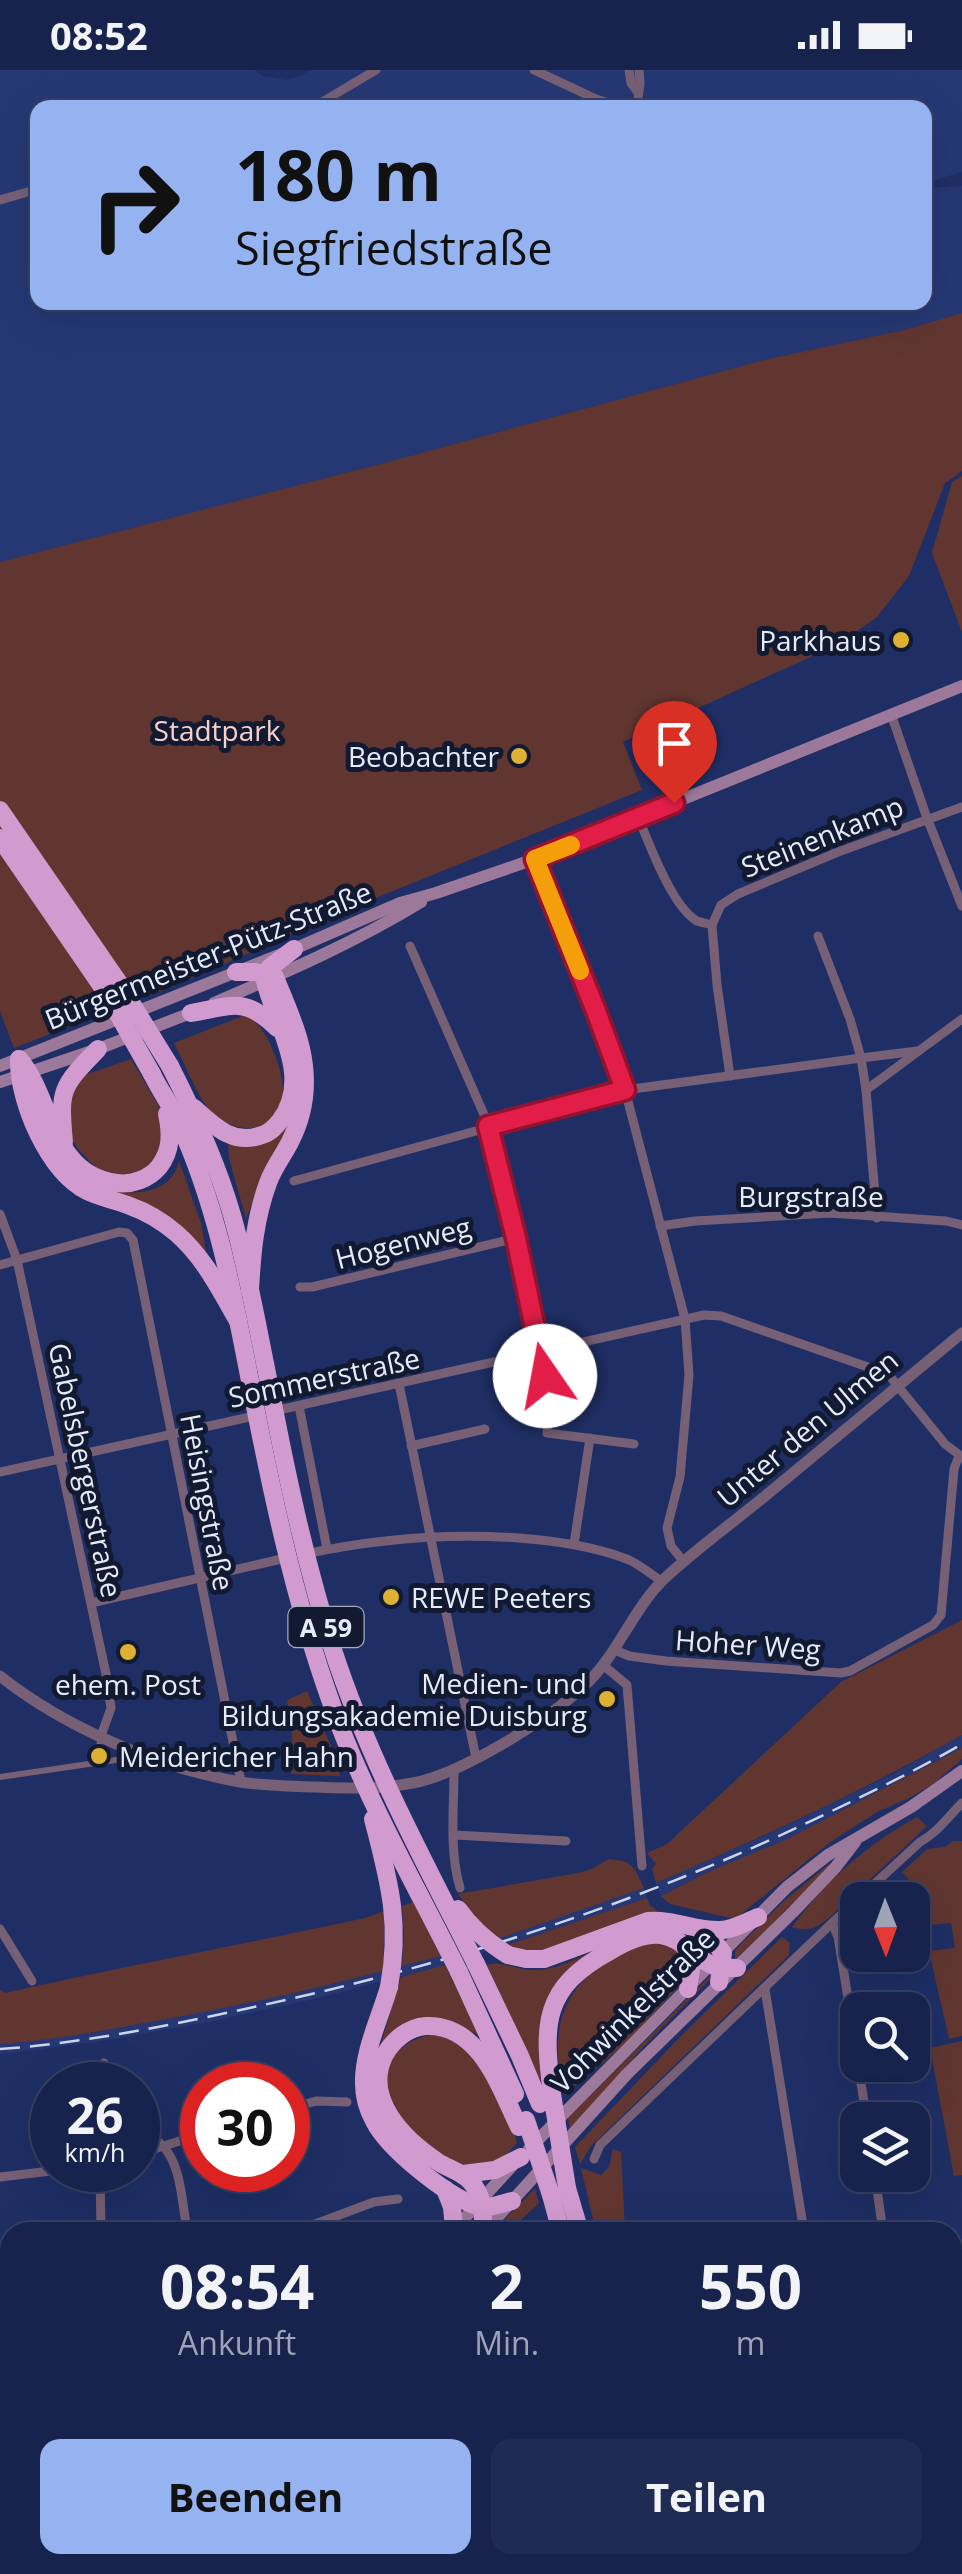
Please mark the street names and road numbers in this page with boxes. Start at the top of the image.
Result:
street label: Steinenkamp [735,786,909,886]
street label: Bürgermeister-Pütz-Straße [39,872,377,1038]
street label: Burgstraße [738,1177,884,1215]
street label: Hogenweg [331,1207,475,1277]
street label: Sommerstraße [225,1338,423,1416]
street label: Gabelsbergerstraße [40,1339,132,1601]
street label: Unter den Ulmen [708,1341,906,1515]
street label: Heisingstraße [172,1410,244,1594]
road number: A 59 [288,1607,364,1647]
street label: Hoher Weg [674,1620,822,1668]
street label: Vohwinkelstraße [542,1920,722,2100]

